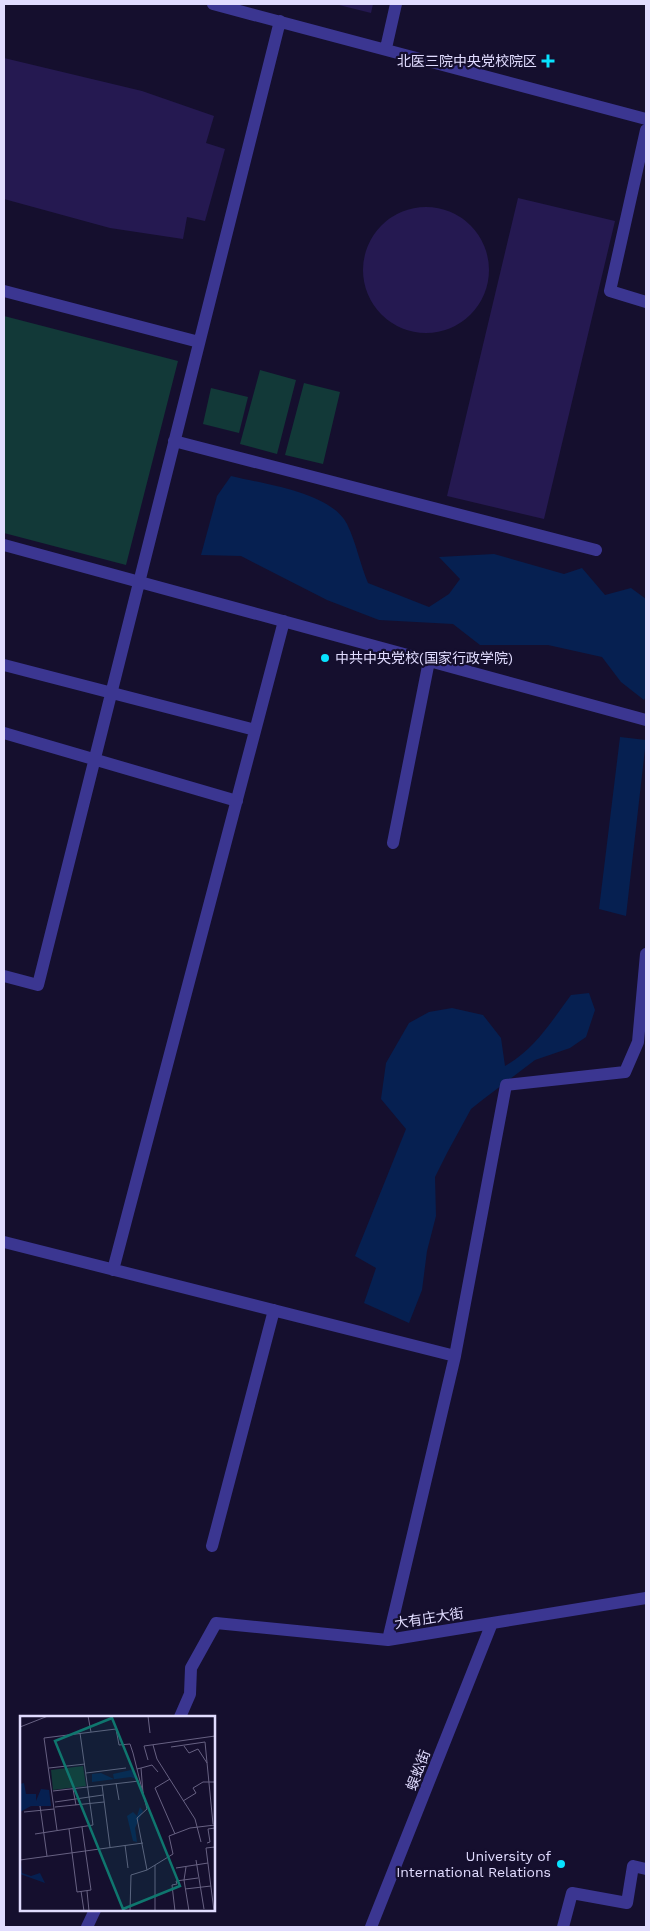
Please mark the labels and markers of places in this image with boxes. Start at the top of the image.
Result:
place label: 北医三院中央党校院区 [397,53,537,69]
marker: 北医三院中央党校院区 [541,54,555,68]
place label: 中共中央党校(国家行政学院) [335,650,513,666]
marker: 中共中央党校(国家行政学院) [319,652,331,664]
place label: University of International Relations [396,1848,551,1880]
marker: University of International Relations [555,1858,567,1870]

